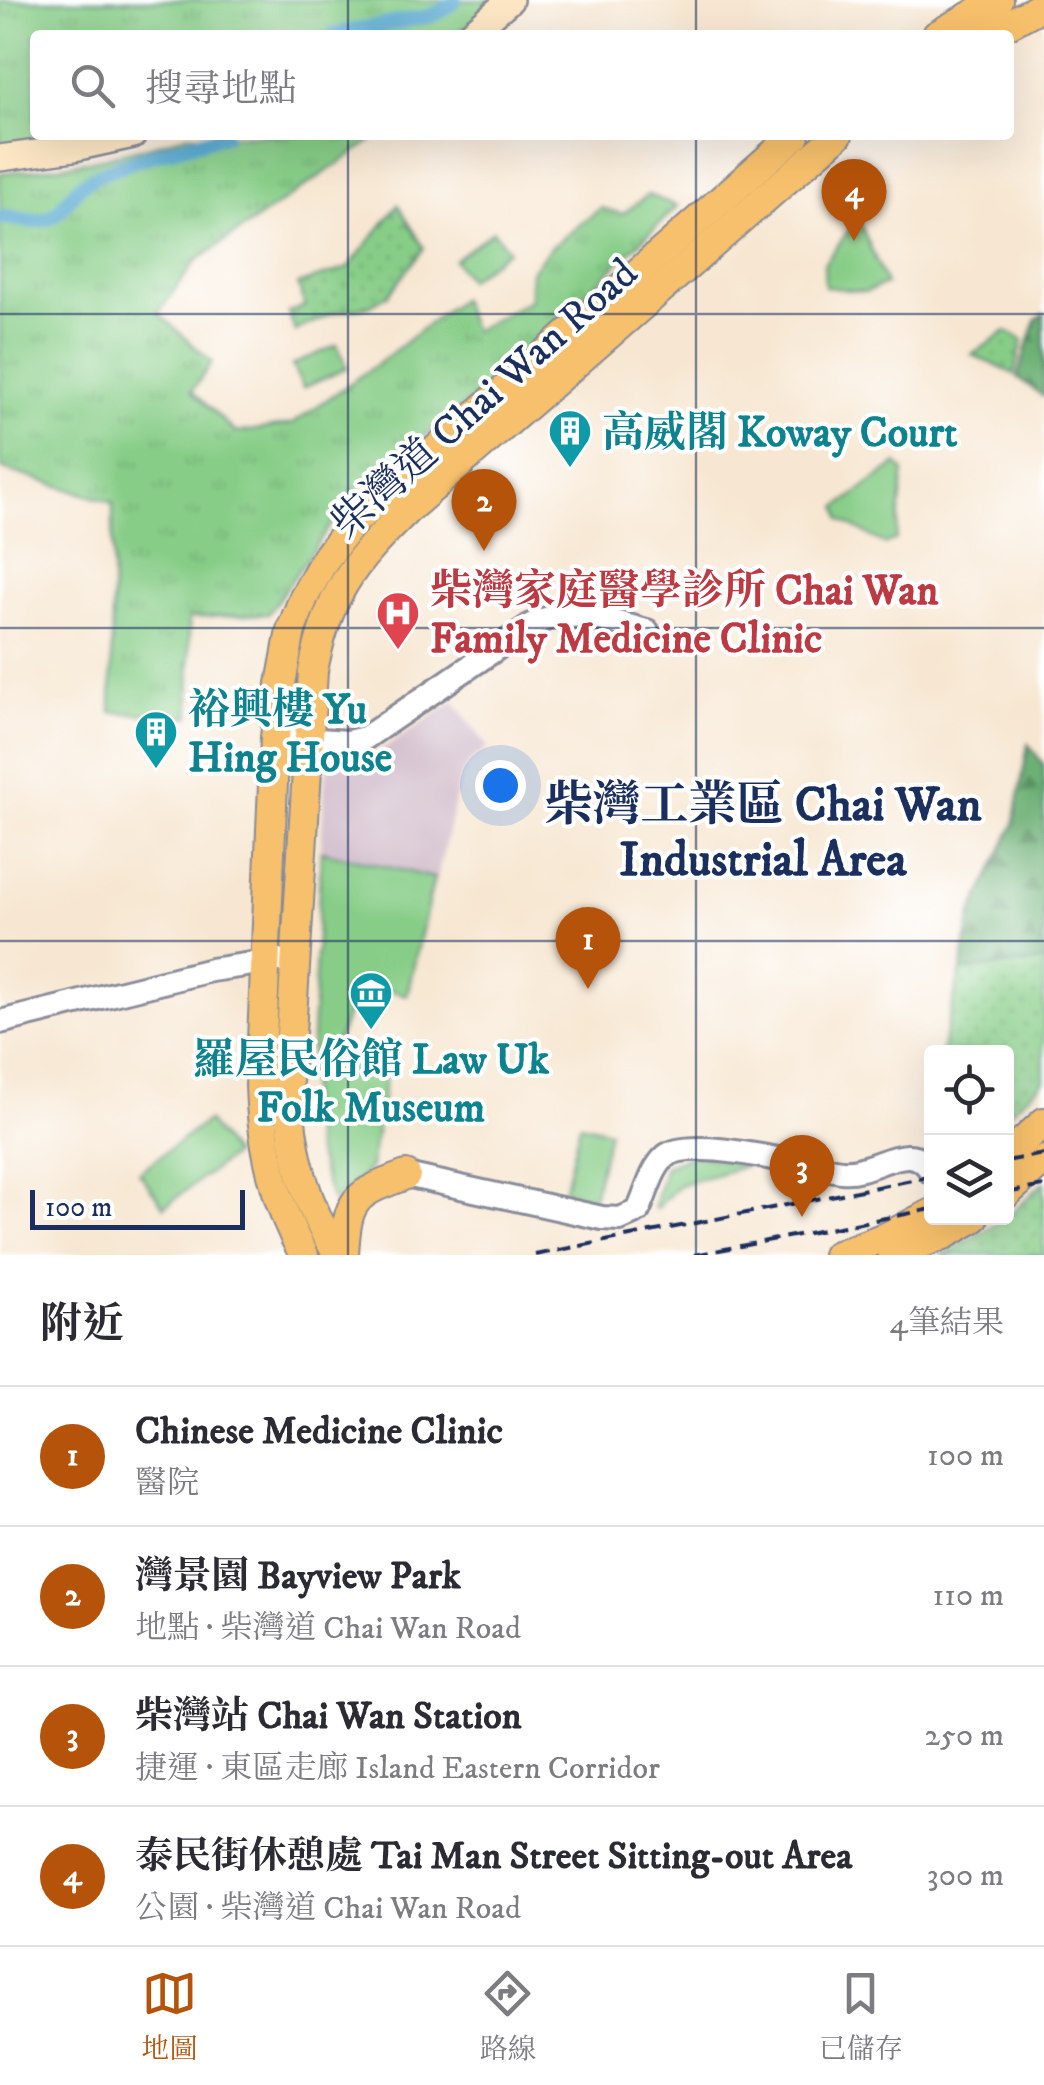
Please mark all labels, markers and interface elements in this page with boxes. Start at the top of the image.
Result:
search box [30,30,1014,140]
icon: search [65,58,120,113]
text: 搜尋地點 [145,66,297,114]
pin: 4 [822,158,886,241]
street label: 柴灣道 Chai Wan Road [321,248,649,550]
building icon: 高威閣 Koway Court [547,408,593,469]
place label: 高威閣 Koway Court [602,408,958,460]
pin: 2 [452,468,516,551]
place label: 柴灣家庭醫學診所 Chai Wan Family Medicine Clinic [430,566,938,666]
hospital icon: 柴灣家庭醫學診所 Chai Wan Family Medicine Clinic [375,590,421,651]
place label: 裕興樓 Yu Hing House [188,685,392,785]
building icon: 裕興樓 Yu Hing House [133,709,179,770]
your location [475,760,526,811]
district label: 柴灣工業區 Chai Wan Industrial Area [544,776,982,891]
pin: 1 [556,906,620,989]
museum icon: 羅屋民俗館 Law Uk Folk Museum [348,970,394,1031]
place label: 羅屋民俗館 Law Uk Folk Museum [193,1035,550,1135]
map controls [924,1045,1014,1225]
button: locate [924,1045,1014,1135]
pin: 3 [770,1134,834,1217]
button: layers [924,1135,1014,1225]
scale bar [30,1185,245,1230]
text: 100 m [45,1190,112,1225]
text: 附近 [40,1299,124,1351]
text: 4筆結果 [890,1304,1004,1344]
text: Chinese Medicine Clinic [135,1408,503,1456]
text: 1 [67,1436,78,1476]
text: 100 m [927,1436,1004,1476]
text: 醫院 [135,1464,199,1504]
text: 灣景園 Bayview Park [135,1553,461,1601]
text: 2 [65,1576,80,1616]
text: 110 m [932,1576,1004,1616]
text: 地點 · 柴灣道 Chai Wan Road [135,1609,521,1649]
text: 柴灣站 Chai Wan Station [135,1693,522,1741]
text: 3 [67,1716,78,1756]
text: 250 m [924,1716,1004,1756]
text: 捷運 · 東區走廊 Island Eastern Corridor [135,1749,660,1789]
text: 泰民街休憩處 Tai Man Street Sitting-out Area [135,1833,852,1881]
text: 4 [63,1856,82,1896]
text: 300 m [927,1856,1004,1896]
text: 公園 · 柴灣道 Chai Wan Road [135,1889,521,1929]
tab: 地圖 [141,1966,197,2067]
tab: 路線 [480,1966,536,2067]
tab: 已儲存 [819,1966,903,2067]

